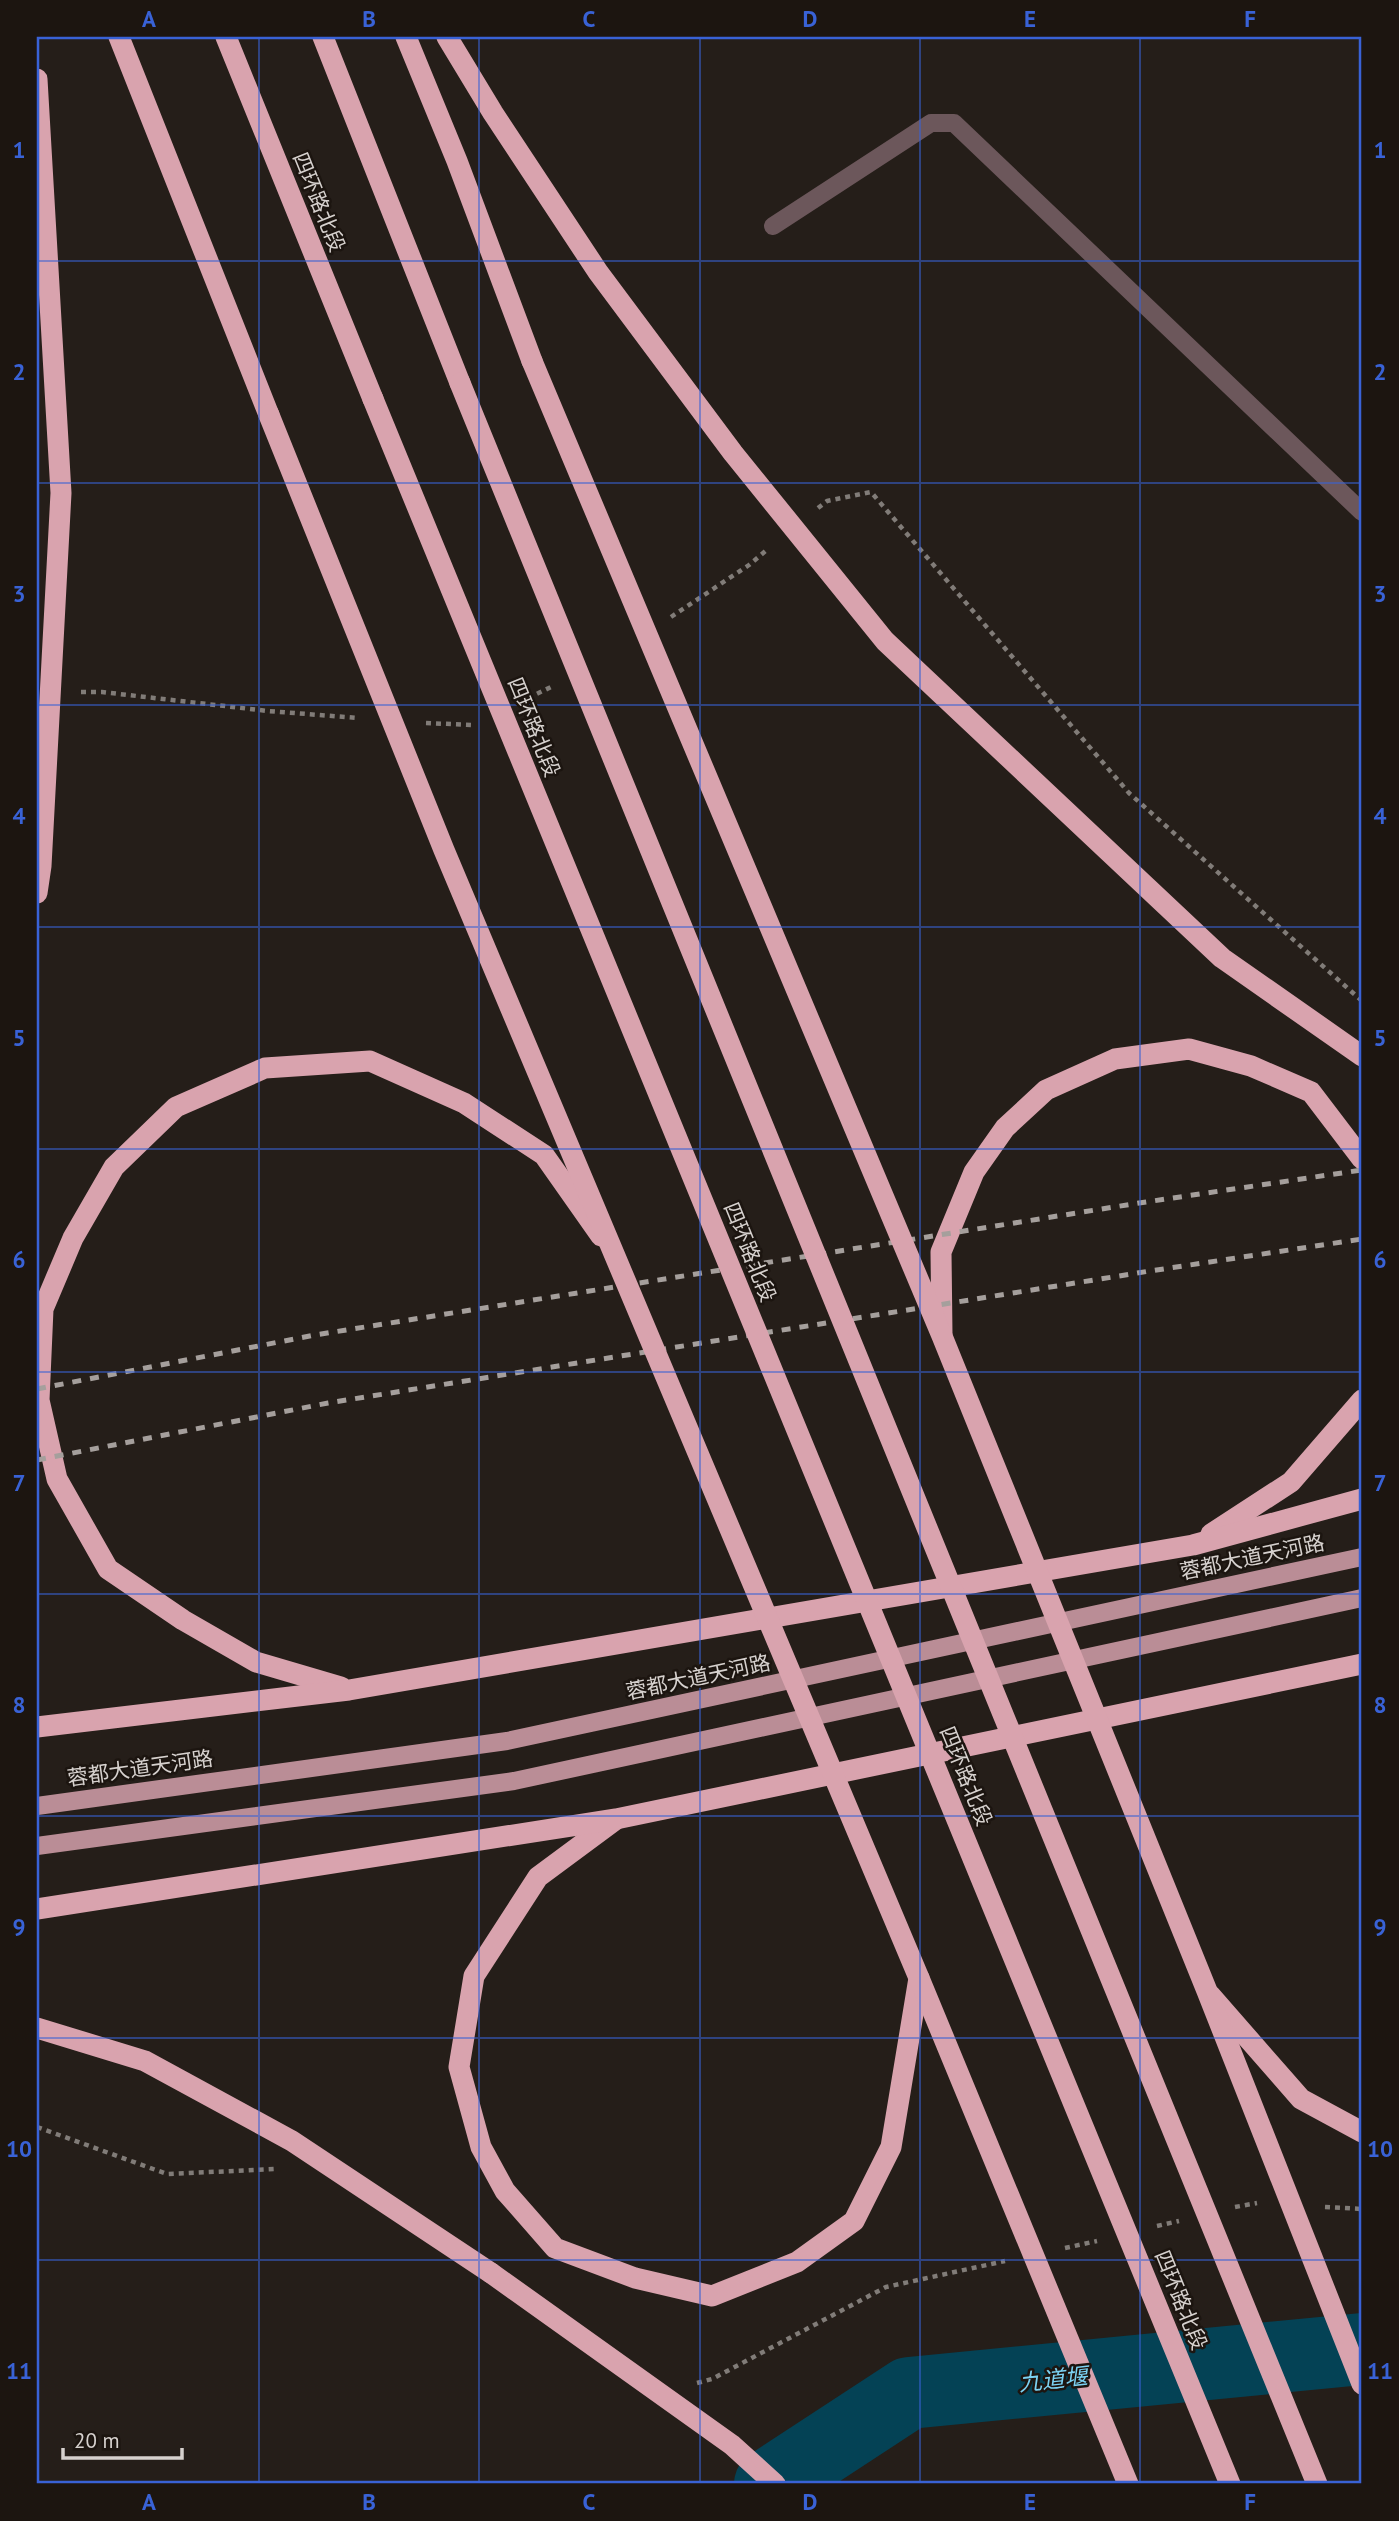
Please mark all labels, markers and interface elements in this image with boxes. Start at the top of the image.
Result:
text: A [142,4,156,33]
text: B [362,4,376,33]
text: C [583,4,596,33]
text: D [803,4,817,33]
text: E [1024,4,1036,33]
text: F [1244,4,1256,33]
text: 1 [12,135,26,164]
text: 1 [1373,135,1387,164]
street label: 四环路北段 [287,148,351,256]
text: 2 [12,357,26,386]
text: 2 [1373,357,1387,386]
text: 3 [12,579,26,608]
text: 3 [1373,579,1387,608]
street label: 四环路北段 [502,673,566,781]
text: 4 [12,801,26,830]
text: 4 [1373,801,1387,830]
text: 5 [12,1023,26,1052]
text: 5 [1373,1023,1387,1052]
street label: 四环路北段 [718,1198,782,1306]
text: 6 [12,1245,26,1274]
text: 6 [1373,1245,1387,1274]
text: 7 [12,1468,26,1497]
text: 7 [1373,1468,1387,1497]
street label: 蓉都大道天河路 [1177,1529,1327,1585]
street label: 蓉都大道天河路 [623,1649,773,1705]
text: 8 [12,1690,26,1719]
text: 8 [1373,1690,1387,1719]
street label: 四环路北段 [934,1722,998,1830]
street label: 蓉都大道天河路 [65,1744,215,1792]
text: 9 [12,1912,26,1941]
text: 9 [1373,1912,1387,1941]
text: 10 [6,2134,32,2163]
text: 10 [1367,2134,1393,2163]
street label: 四环路北段 [1149,2246,1213,2354]
text: 11 [6,2356,32,2385]
text: 11 [1367,2356,1393,2385]
water label: 九道堰 [1017,2361,1093,2397]
scale bar [63,2416,182,2460]
text: 20 m [74,2427,120,2454]
text: A [142,2487,156,2516]
text: B [362,2487,376,2516]
text: C [583,2487,596,2516]
text: D [803,2487,817,2516]
text: E [1024,2487,1036,2516]
text: F [1244,2487,1256,2516]

